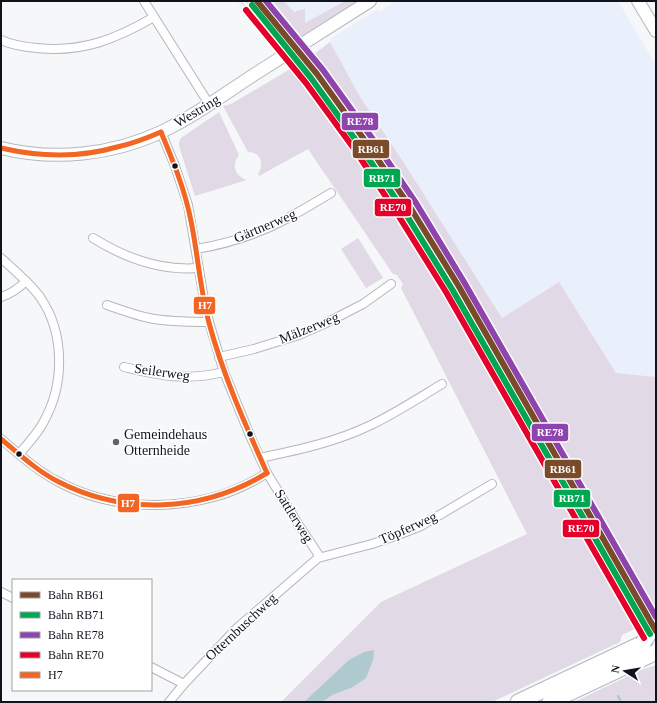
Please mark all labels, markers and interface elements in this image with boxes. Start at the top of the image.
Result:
street label: Westring [172,92,222,130]
line badge: RE78 [341,112,379,131]
text: RE78 [347,115,374,127]
line badge: RB61 [352,139,390,159]
text: RB61 [358,143,384,155]
unlabelled marker [170,161,180,171]
line badge: RB71 [363,168,401,188]
text: RB71 [369,172,395,184]
line badge: RE70 [374,198,412,217]
text: RE70 [380,201,407,213]
street label: Gärtnerweg [232,206,298,246]
line badge: H7 [193,296,216,315]
text: H7 [198,299,213,311]
street label: Mälzerweg [277,309,341,347]
street label: Seilerweg [133,361,191,383]
line badge: RE78 [531,423,569,442]
text: RE78 [537,426,564,438]
place label: Gemeindehaus Otternheide [124,427,207,458]
unlabelled marker [245,429,255,439]
marker: Gemeindehaus Otternheide [111,437,121,447]
unlabelled marker [14,449,24,459]
line badge: RB61 [544,459,582,479]
text: RB61 [550,463,576,475]
street label: Sattlerweg [272,487,316,545]
line badge: RB71 [553,489,591,508]
text: RB71 [559,492,585,504]
line badge: H7 [117,493,140,513]
text: H7 [121,497,136,509]
street label: Töpferweg [377,509,439,547]
line badge: RE70 [562,519,600,538]
text: RE70 [568,522,595,534]
legend [12,579,152,691]
text: Bahn RB61 [48,588,104,602]
street label: Otternbuschweg [202,590,280,664]
text: Bahn RB71 [48,608,104,622]
text: Bahn RE78 [48,628,104,642]
text: Bahn RE70 [48,648,104,662]
north arrow [605,651,645,691]
text: N [609,664,622,674]
text: H7 [48,668,63,682]

